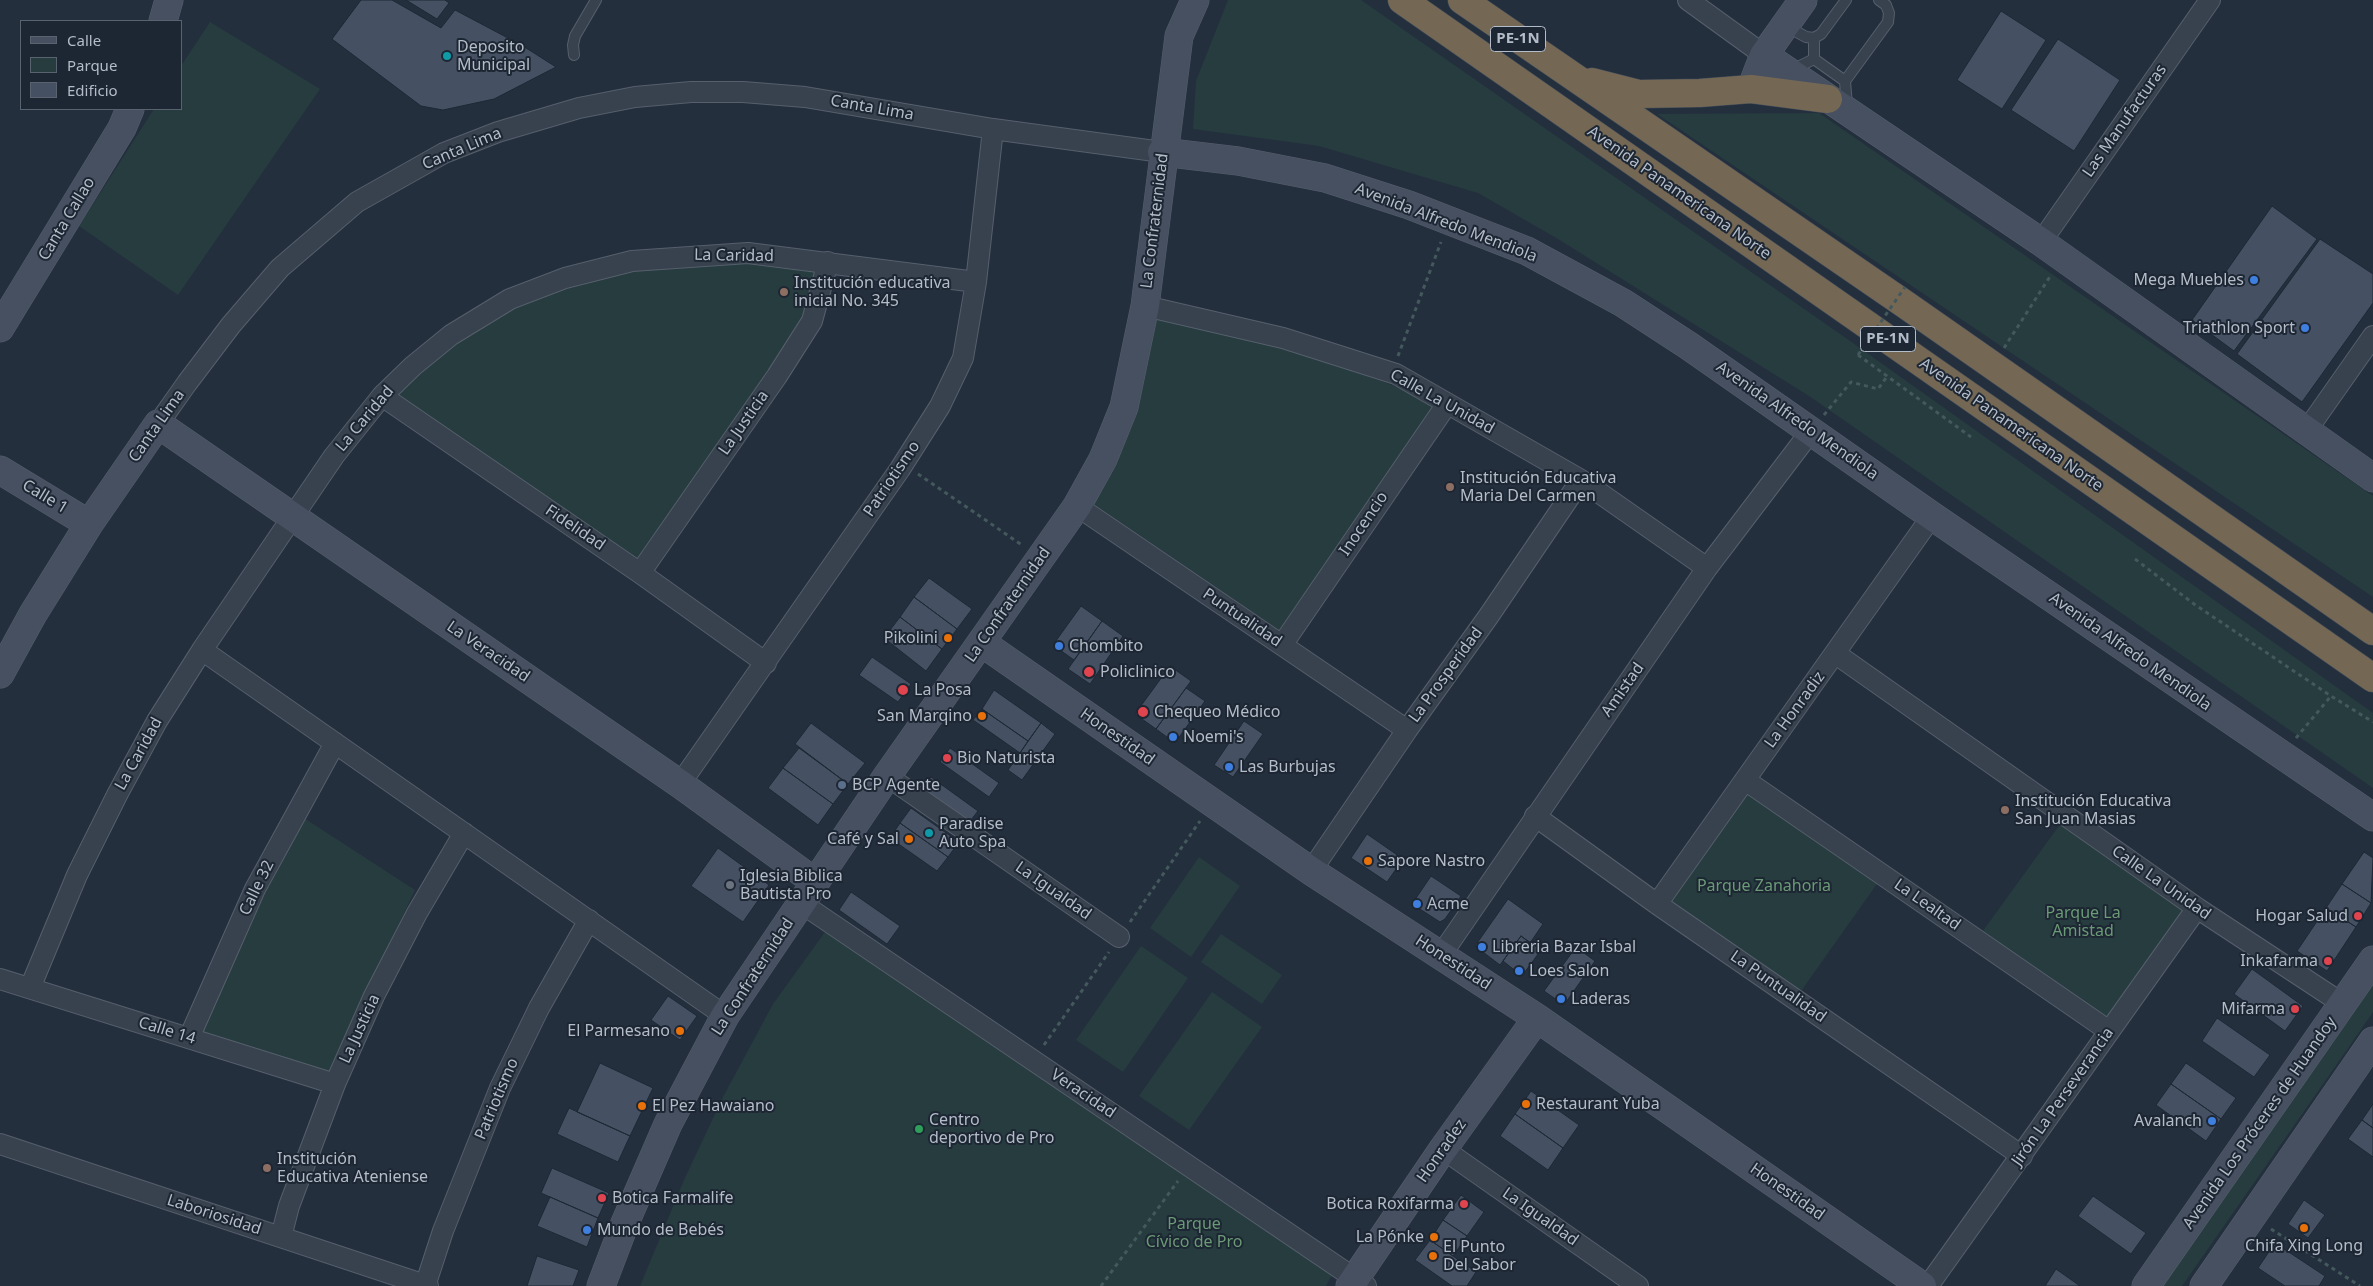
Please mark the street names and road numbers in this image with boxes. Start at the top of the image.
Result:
road number: PE-1N [1490,26,1546,52]
street label: Las Manufacturas [2079,61,2171,181]
street label: Canta Lima [829,91,915,125]
street label: Avenida Panamericana Norte [1584,122,1774,264]
street label: Canta Lima [419,124,505,174]
street label: La Confraternidad [1137,152,1173,290]
street label: Canta Callao [35,174,99,264]
street label: Avenida Alfredo Mendiola [1352,179,1540,267]
street label: La Caridad [694,246,774,266]
road number: PE-1N [1860,326,1916,352]
street label: Avenida Panamericana Norte [1916,354,2106,496]
street label: Avenida Alfredo Mendiola [1712,358,1882,484]
street label: Calle La Unidad [1386,365,1498,439]
street label: La Caridad [332,382,398,456]
street label: Canta Lima [125,386,189,466]
street label: La Justicia [715,387,773,459]
street label: Patriotismo [860,438,924,520]
street label: Calle 1 [19,476,71,518]
street label: Inocencio [1336,488,1392,560]
street label: Fidelidad [541,501,609,555]
street label: La Confraternidad [961,544,1055,666]
street label: Puntualidad [1199,585,1285,651]
street label: Avenida Alfredo Mendiola [2045,589,2215,715]
street label: La Veracidad [443,617,533,687]
street label: La Prosperidad [1405,624,1487,726]
street label: Amistad [1597,659,1649,721]
street label: La Honradiz [1761,668,1829,752]
street label: Honestidad [1076,704,1158,770]
street label: La Caridad [111,714,167,794]
street label: Calle La Unidad [2108,842,2214,924]
street label: Calle 32 [235,857,279,919]
street label: La Igualdad [1011,858,1095,924]
street label: La Lealtad [1890,875,1964,935]
street label: La Confraternidad [708,915,798,1039]
street label: Honestidad [1411,931,1495,995]
street label: La Puntualidad [1726,947,1830,1027]
street label: La Justicia [336,991,384,1067]
street label: Calle 14 [136,1013,198,1049]
street label: Avenida Los Próceres de Huandoy [2179,1013,2341,1233]
street label: Jirón La Perseverancia [2008,1024,2118,1170]
street label: Patriotismo [471,1055,523,1143]
street label: Veracidad [1047,1065,1119,1123]
street label: Honradez [1413,1116,1471,1186]
street label: Honestidad [1746,1159,1828,1225]
street label: La Igualdad [1498,1184,1582,1250]
street label: Laboriosidad [165,1191,263,1239]

